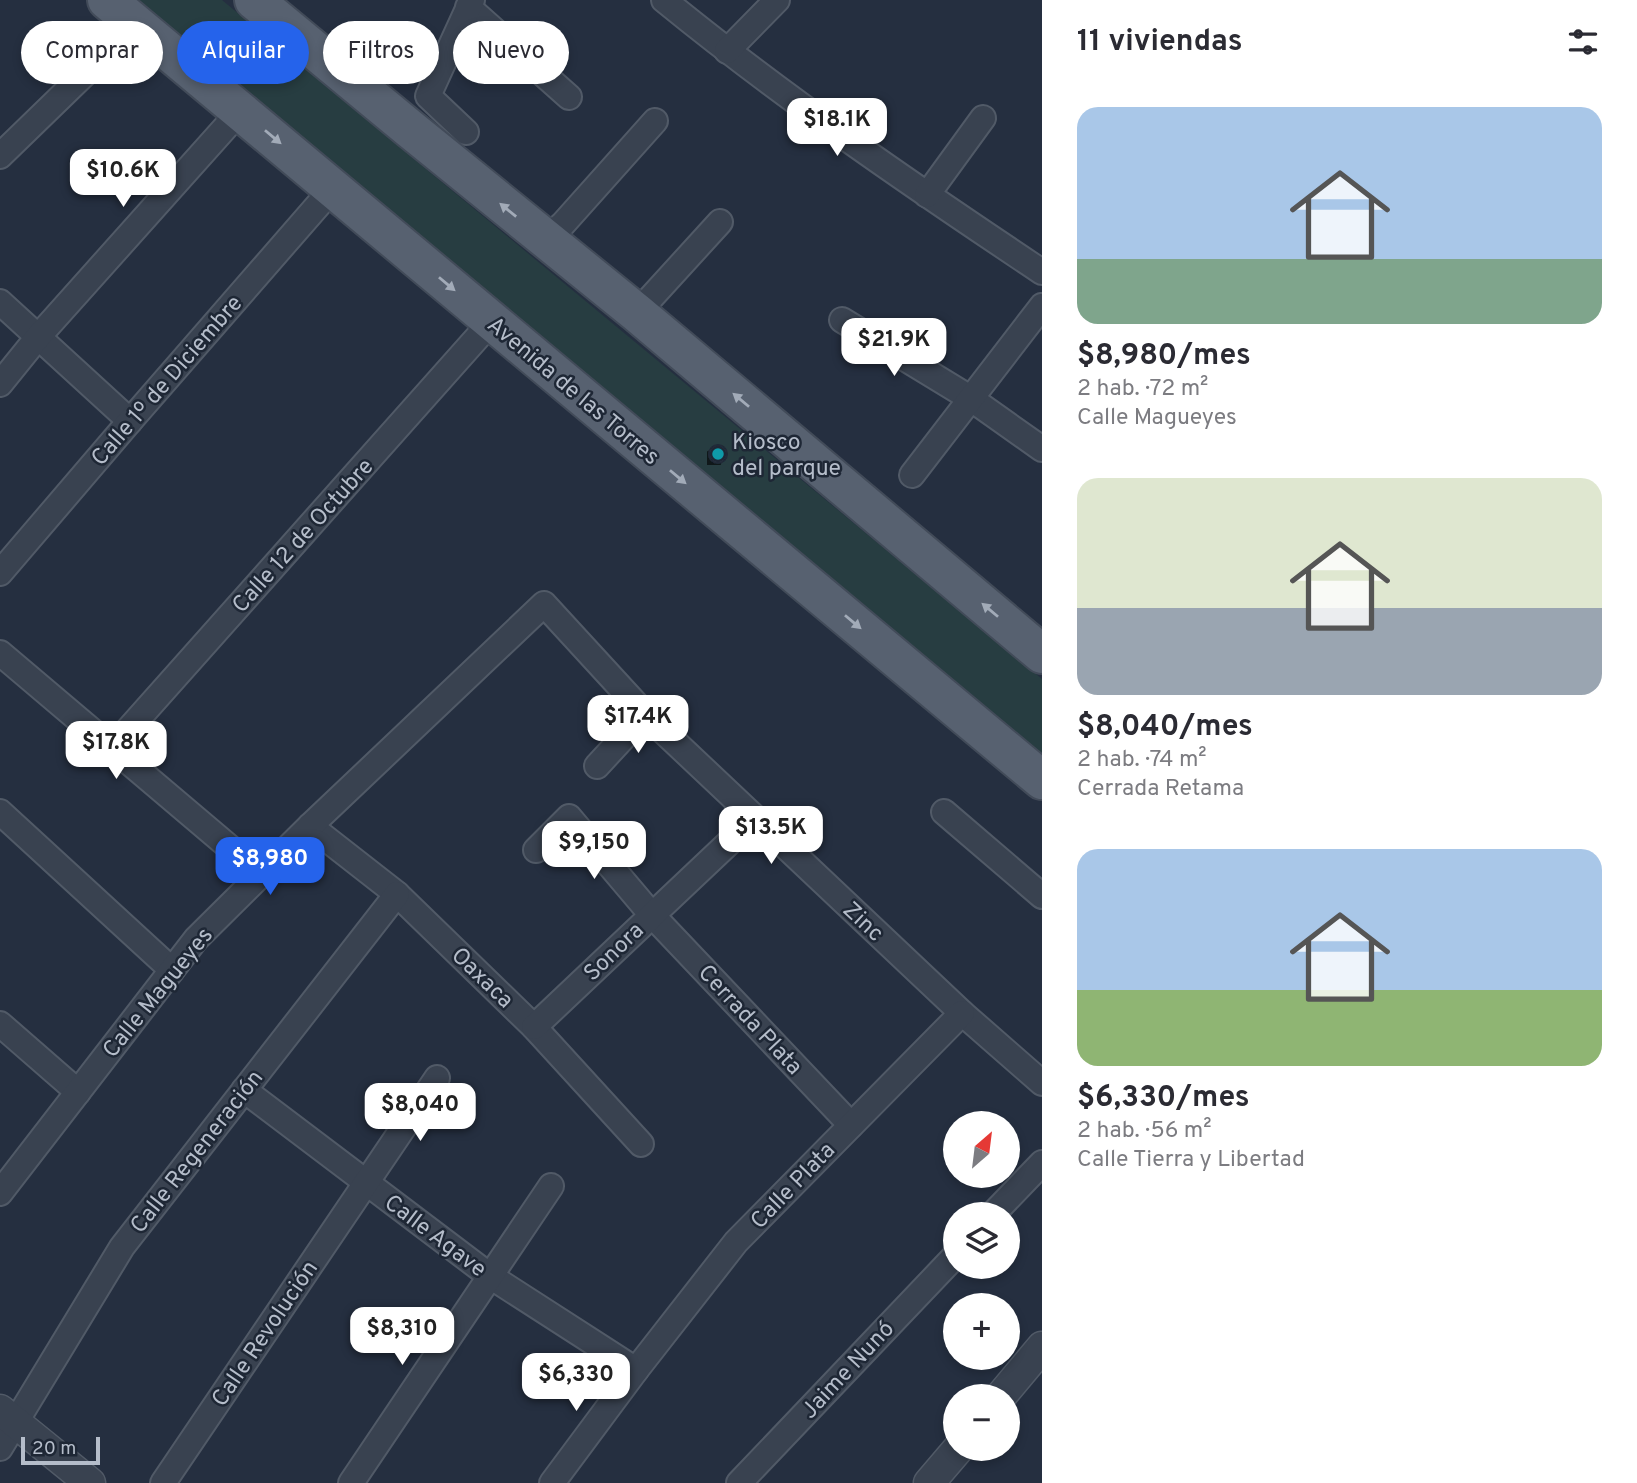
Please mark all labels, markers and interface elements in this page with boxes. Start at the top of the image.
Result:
chip: Comprar [21,21,163,84]
chip: Alquilar [177,21,309,84]
chip: Filtros [323,21,439,84]
chip: Nuevo [453,21,569,84]
icon: filters [1564,23,1602,61]
text: 11 viviendas [1077,24,1242,61]
pin: $18.1K [780,99,894,158]
text: $18.1K [803,106,871,135]
one-way arrow [263,130,281,145]
pin: $10.6K [66,150,180,209]
icon: home [1277,152,1403,278]
text: $10.6K [86,157,160,186]
one-way arrow [500,203,517,218]
one-way arrow [438,276,456,292]
street label: Calle 1º de Diciembre [86,290,250,473]
street label: Avenida de las Torres [480,311,665,473]
pin: $21.9K [837,318,951,378]
text: $21.9K [857,326,931,355]
text: $8,980/mes [1077,338,1251,375]
text: 2 hab. · 72 m² [1077,375,1208,404]
one-way arrow [732,392,750,408]
text: Calle Magueyes [1077,404,1237,433]
place label: Kiosco del parque [732,429,841,484]
marker: Kiosco del parque [710,446,726,462]
street label: Calle 12 de Octubre [227,453,381,620]
one-way arrow [669,469,687,485]
icon: home [1277,523,1403,649]
one-way arrow [981,602,999,618]
one-way arrow [844,614,861,629]
pin: $17.4K [581,696,695,755]
text: $17.4K [603,703,673,732]
text: $8,040/mes [1077,709,1253,746]
pin: $17.8K [59,722,173,781]
text: $17.8K [82,729,150,758]
text: 2 hab. · 74 m² [1077,746,1207,775]
text: Cerrada Retama [1077,775,1244,804]
pin: $13.5K [714,806,828,866]
text: $13.5K [735,814,807,843]
pin: $9,150 [537,822,651,881]
text: $9,150 [558,829,630,858]
pin: $8,980 [213,838,327,897]
text: $8,980 [232,845,308,874]
icon: home [1277,894,1403,1020]
street label: Zinc [836,897,889,949]
street label: Sonora [579,917,651,988]
street label: Calle Magueyes [97,922,220,1065]
street label: Oaxaca [444,942,519,1016]
street label: Cerrada Plata [691,959,808,1082]
street label: Calle Regeneración [125,1065,271,1240]
text: $6,330/mes [1077,1080,1250,1117]
pin: $8,040 [363,1084,477,1143]
text: $8,040 [381,1091,459,1120]
north arrow [943,1111,1020,1188]
map controls [943,1111,1020,1461]
text: 2 hab. · 56 m² [1077,1117,1212,1146]
street label: Calle Plata [745,1137,842,1236]
text: Calle Tierra y Libertad [1077,1146,1305,1175]
street label: Calle Agave [378,1189,491,1285]
button: layers [943,1202,1020,1279]
street label: Calle Revolución [207,1256,326,1413]
button: + [943,1293,1020,1370]
pin: $8,310 [345,1308,459,1367]
text: $8,310 [366,1315,438,1344]
street label: Jaime Nunó [796,1316,902,1426]
pin: $6,330 [519,1354,633,1413]
text: $6,330 [538,1361,614,1390]
button: − [943,1384,1020,1461]
scale bar [21,1434,100,1466]
text: 20 m [32,1437,76,1461]

